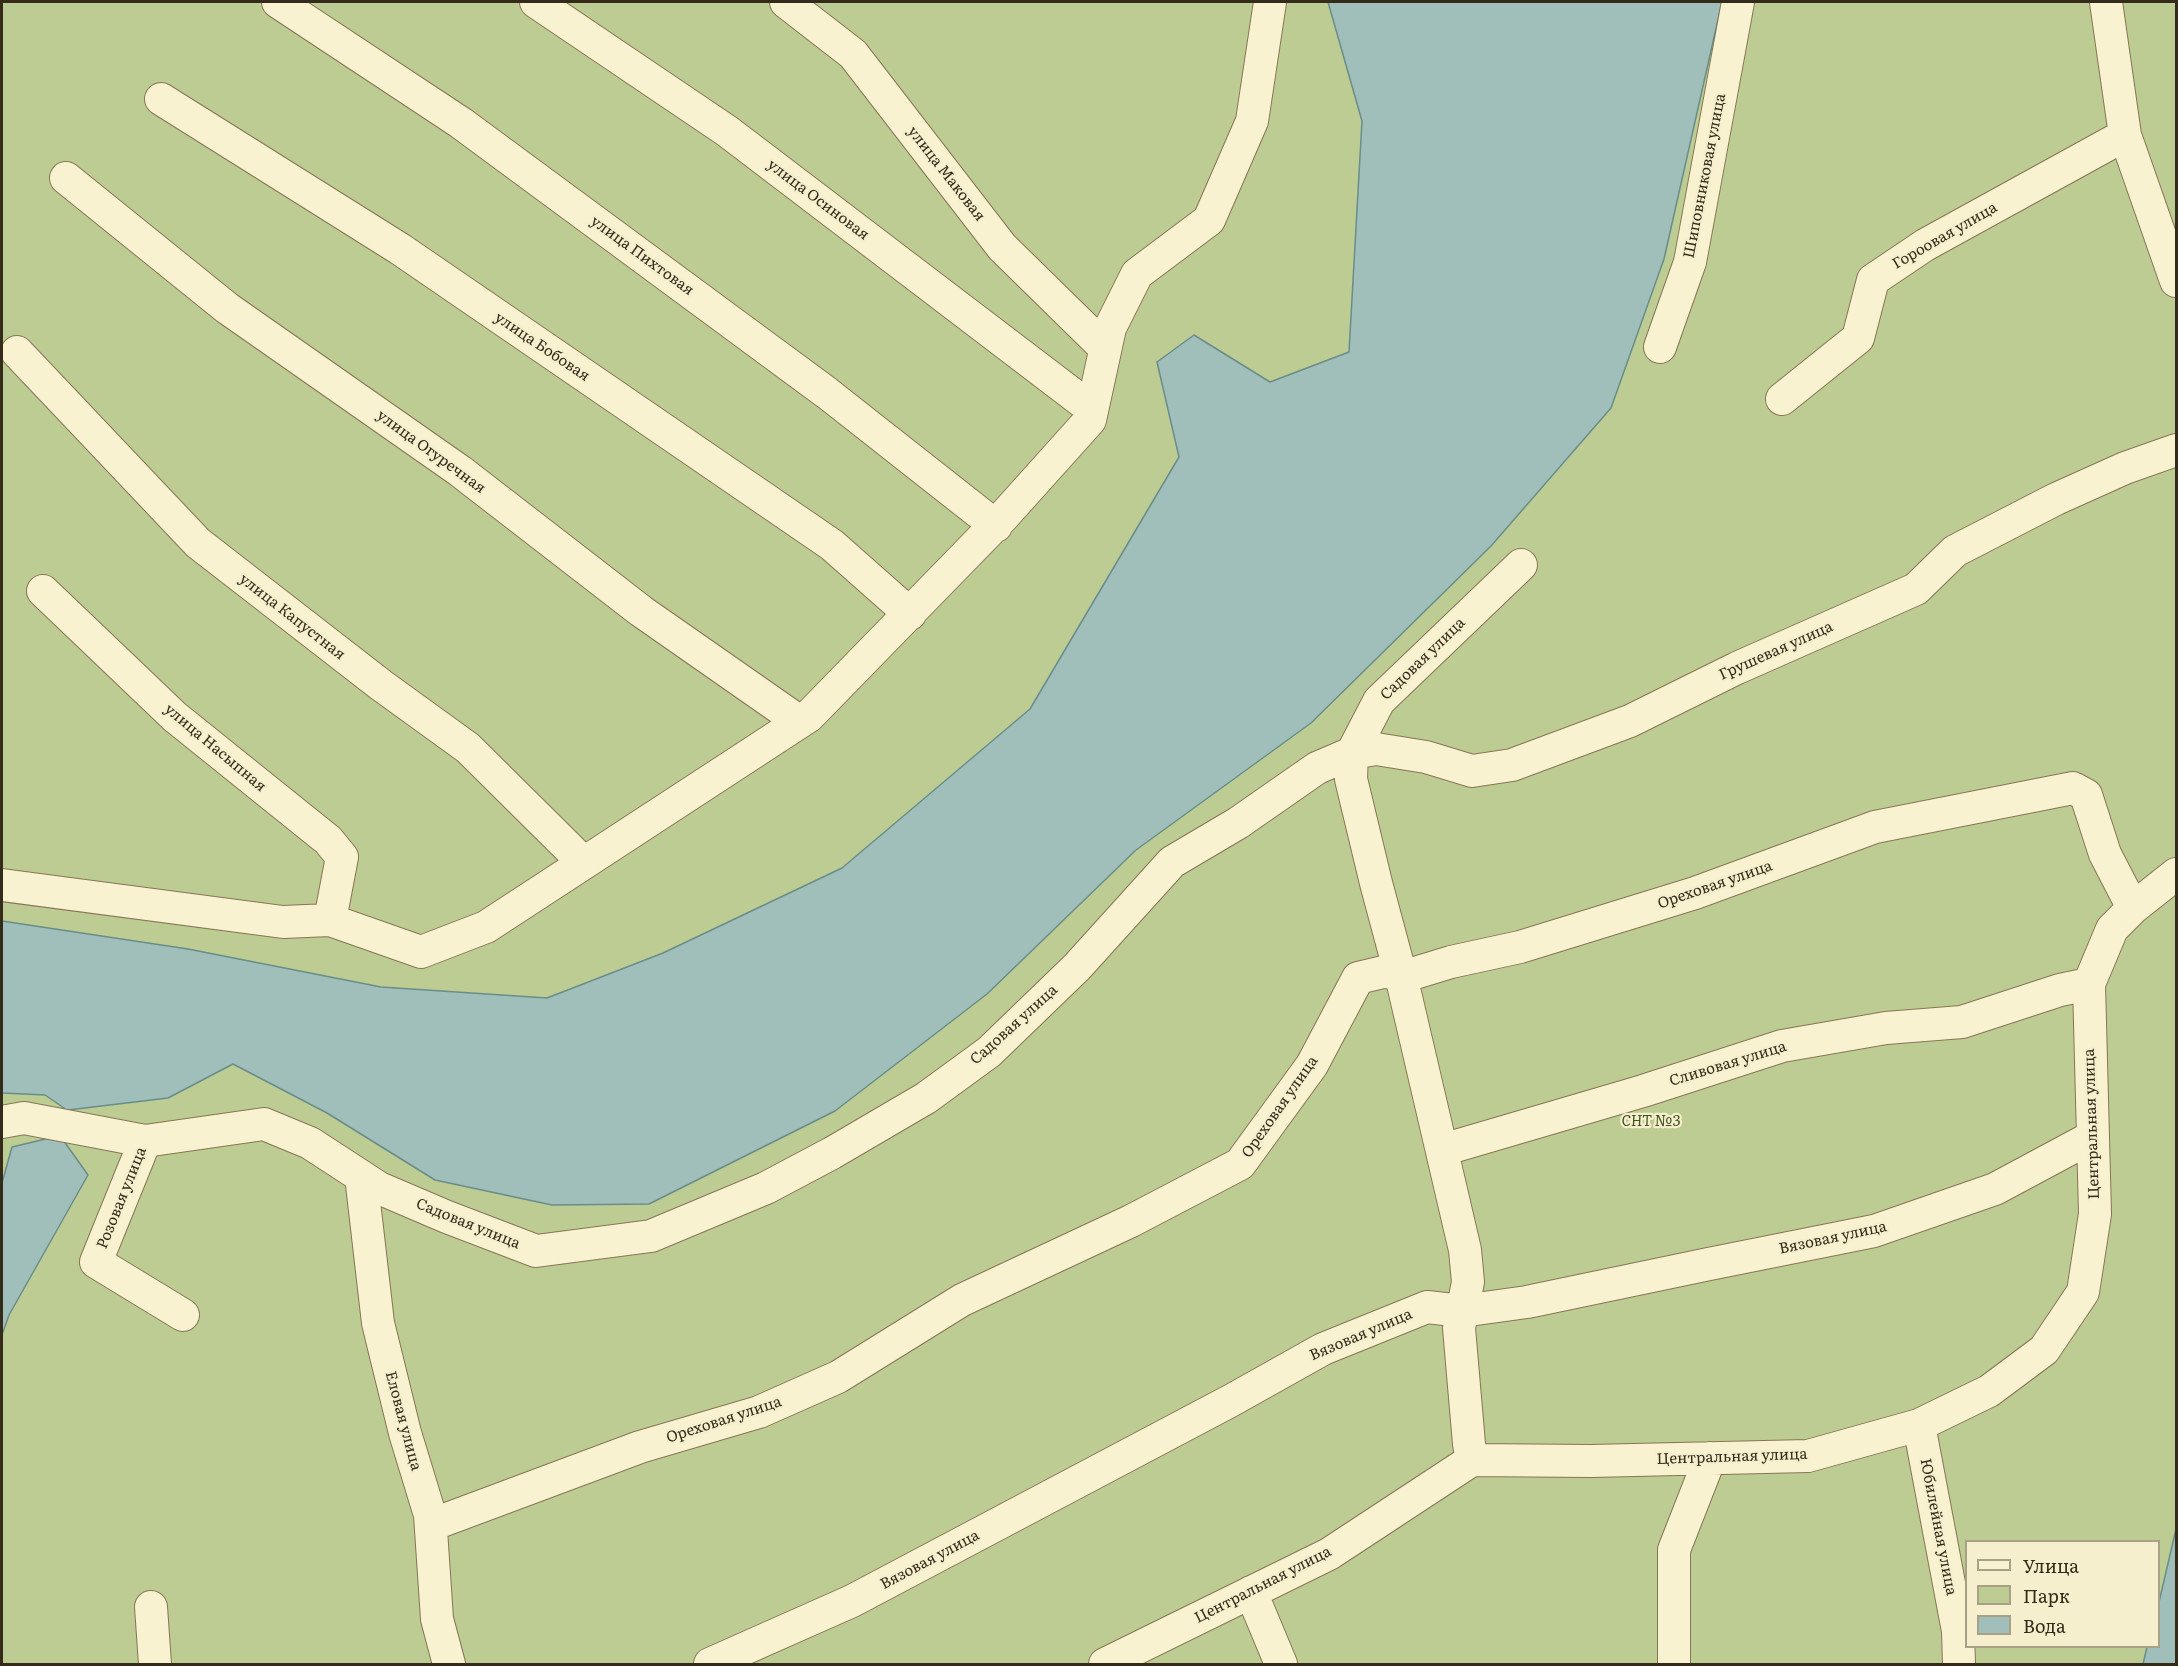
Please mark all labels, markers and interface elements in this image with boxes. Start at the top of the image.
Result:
street label: Шиповниковая улица [1680,92,1730,260]
street label: улица Маковая [903,123,989,225]
street label: улица Осиновая [764,156,872,244]
street label: Гороовая улица [1889,199,2001,273]
street label: улица Пихтовая [587,212,697,300]
street label: улица Бобовая [491,309,593,385]
street label: улица Огуречная [373,407,489,497]
street label: улица Капустная [235,570,349,664]
street label: Садовая улица [1377,614,1469,704]
street label: Грушевая улица [1716,618,1836,684]
street label: улица Насыпная [161,700,269,796]
street label: Ореховая улица [1655,857,1775,913]
street label: Садовая улица [967,981,1061,1069]
street label: Сливовая улица [1667,1038,1789,1090]
street label: Центральная улица [2080,1048,2104,1200]
street label: Ореховая улица [1238,1053,1322,1161]
park label: СНТ №3 [1622,1113,1680,1131]
street label: Розовая улица [93,1144,151,1252]
street label: Садовая улица [413,1195,523,1253]
street label: Вязовая улица [1778,1218,1888,1258]
street label: Вязовая улица [1307,1305,1415,1365]
street label: Еловая улица [381,1369,425,1473]
street label: Ореховая улица [664,1393,784,1447]
street label: Центральная улица [1656,1445,1808,1469]
street label: Юбилейная улица [1916,1457,1960,1597]
street label: Вязовая улица [877,1526,983,1594]
legend [1965,1540,2160,1648]
street label: Центральная улица [1192,1543,1334,1627]
text: Улица [2023,1552,2079,1579]
text: Парк [2023,1582,2070,1609]
text: Вода [2023,1612,2066,1639]

